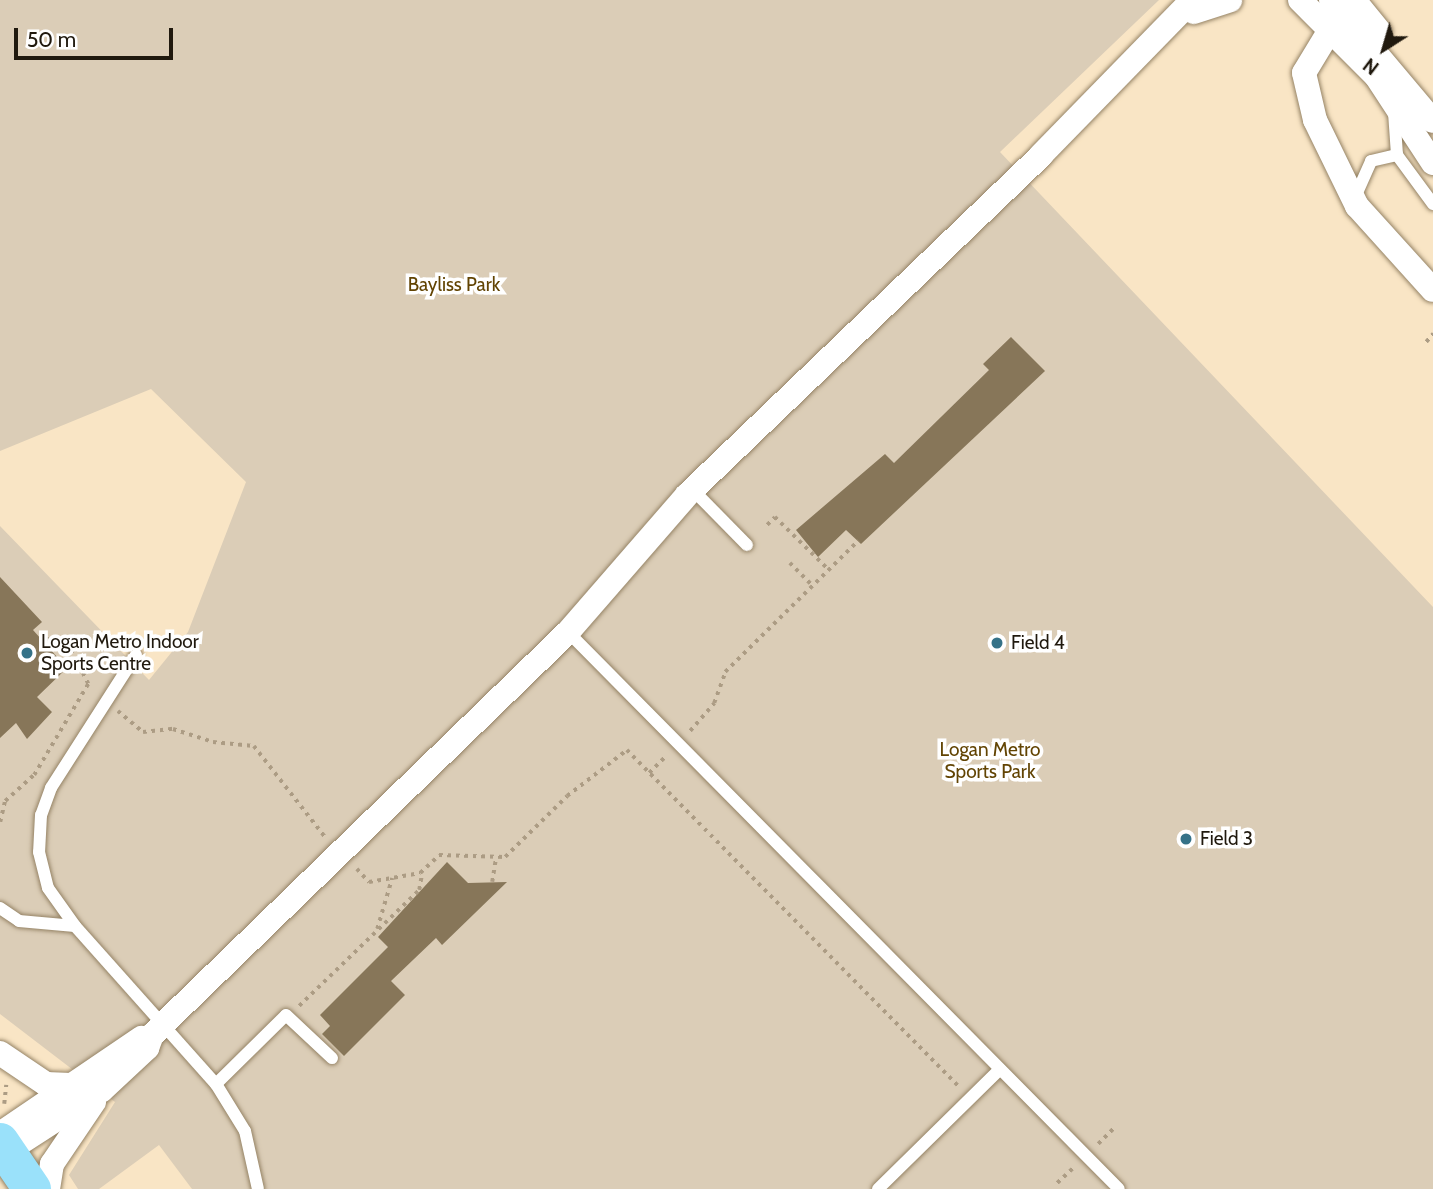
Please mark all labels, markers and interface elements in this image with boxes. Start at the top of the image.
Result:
scale bar [18,14,177,58]
north arrow [1349,14,1419,84]
text: 50 m [27,27,76,52]
text: N [1359,53,1383,79]
park label: Bayliss Park [408,274,500,296]
place label: Logan Metro Indoor Sports Centre [41,631,199,675]
place label: Field 4 [1011,632,1065,654]
marker: Field 4 [989,635,1005,651]
marker: Logan Metro Indoor Sports Centre [19,645,35,661]
park label: Logan Metro Sports Park [940,739,1040,783]
place label: Field 3 [1200,828,1253,850]
marker: Field 3 [1178,831,1194,847]

